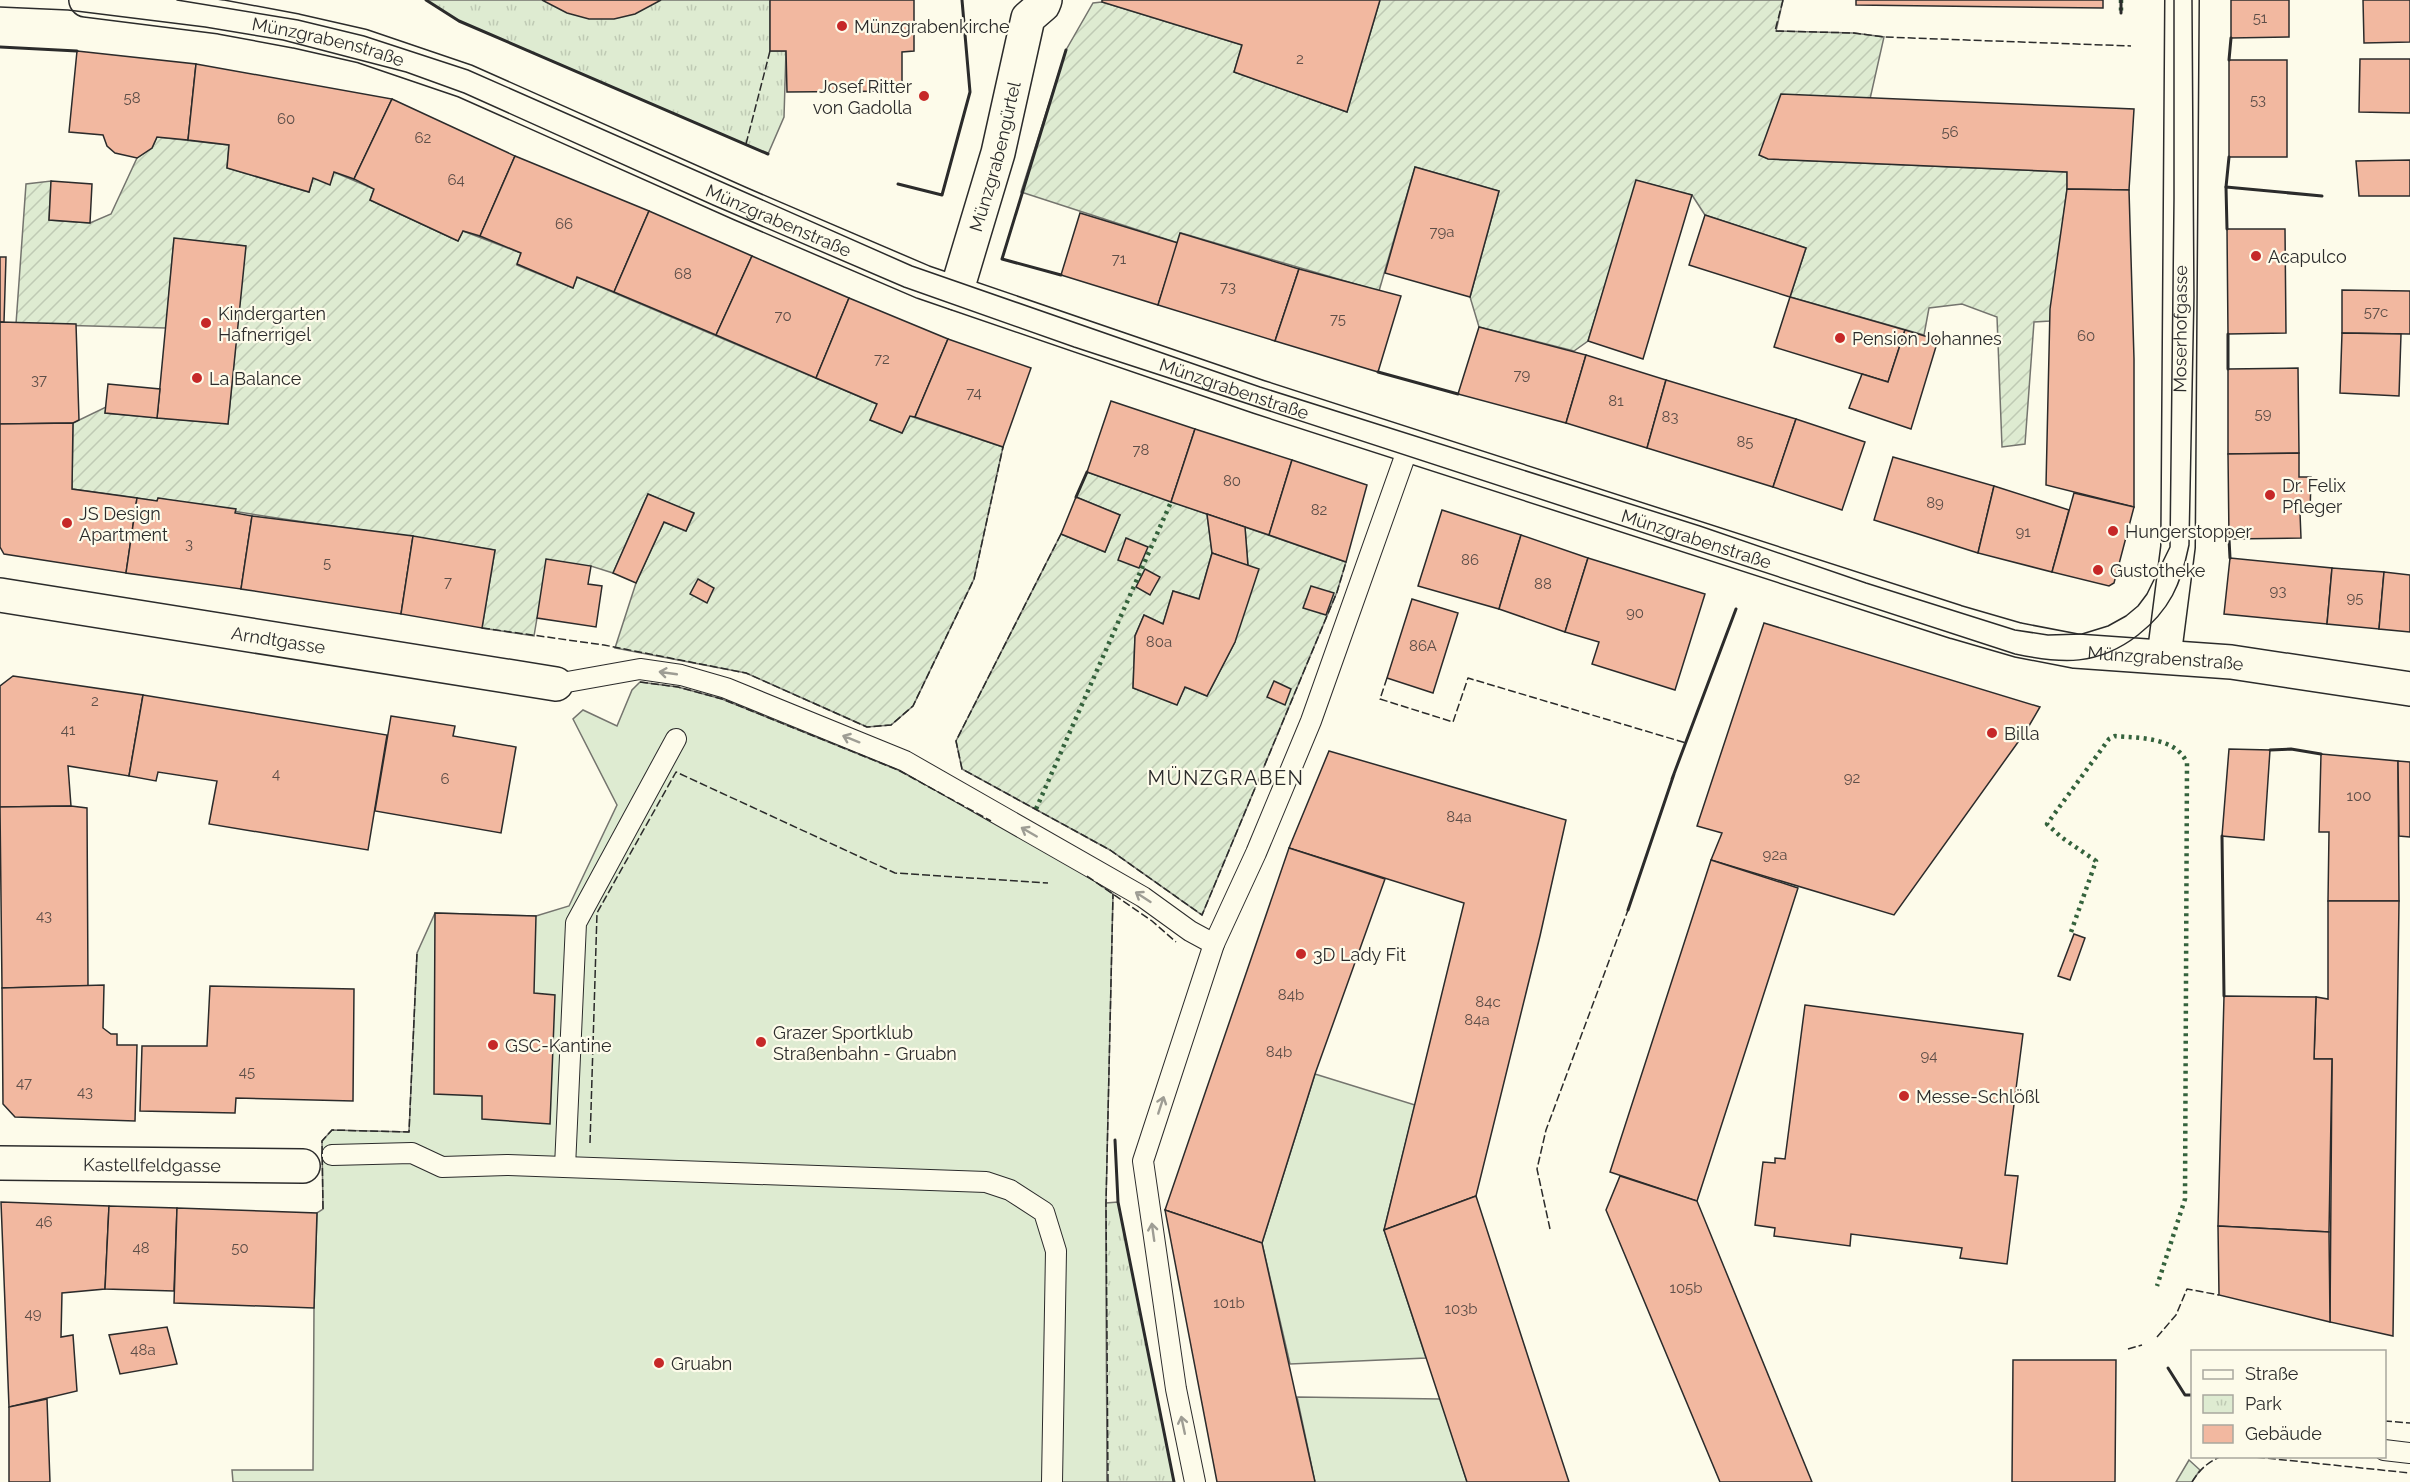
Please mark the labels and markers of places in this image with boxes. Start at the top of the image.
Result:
place label: Münzgrabenkirche [854,16,1010,37]
marker: Münzgrabenkirche [835,19,849,33]
place label: Josef Ritter von Gadolla [813,76,913,118]
marker: Josef Ritter von Gadolla [917,89,931,103]
place label: Acapulco [2268,246,2347,267]
marker: Acapulco [2249,249,2263,263]
place label: Kindergarten Hafnerrigel [218,303,326,345]
marker: Kindergarten Hafnerrigel [199,316,213,330]
place label: Pension Johannes [1852,328,2002,349]
marker: Pension Johannes [1833,331,1847,345]
place label: La Balance [209,368,302,389]
marker: La Balance [190,371,204,385]
place label: Dr. Felix Pfleger [2282,475,2346,517]
marker: Dr. Felix Pfleger [2263,488,2277,502]
place label: JS Design Apartment [79,503,168,545]
marker: JS Design Apartment [60,516,74,530]
place label: Hungerstopper [2125,521,2253,542]
marker: Hungerstopper [2106,524,2120,538]
place label: Gustotheke [2110,560,2206,581]
marker: Gustotheke [2091,563,2105,577]
place label: Billa [2004,723,2040,744]
marker: Billa [1985,726,1999,740]
place label: 3D Lady Fit [1313,944,1406,965]
marker: 3D Lady Fit [1294,947,1308,961]
place label: Grazer Sportklub Straßenbahn - Gruabn [773,1022,957,1064]
place label: GSC-Kantine [505,1035,612,1056]
marker: Grazer Sportklub Straßenbahn - Gruabn [754,1035,768,1049]
marker: GSC-Kantine [486,1038,500,1052]
place label: Messe-Schlößl [1916,1086,2040,1107]
marker: Messe-Schlößl [1897,1089,1911,1103]
place label: Gruabn [671,1353,732,1374]
marker: Gruabn [652,1356,666,1370]

